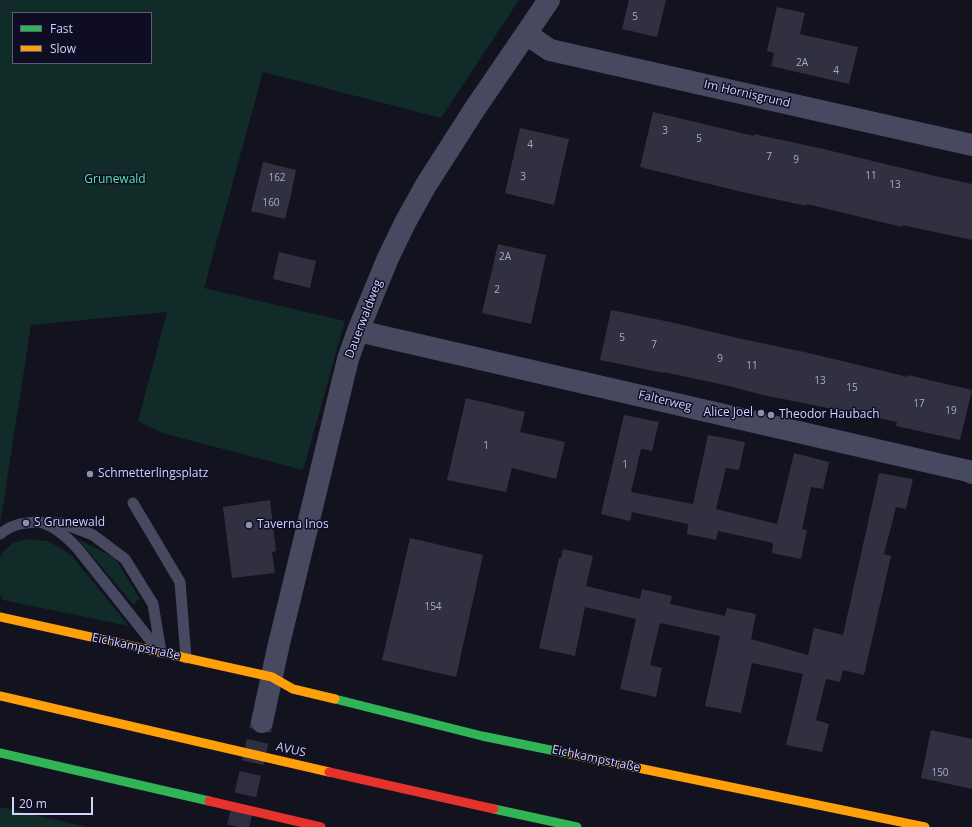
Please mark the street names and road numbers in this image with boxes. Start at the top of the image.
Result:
street label: Im Hornisgrund [702,77,792,111]
street label: Dauerwaldweg [342,278,386,360]
street label: Falterweg [637,388,693,414]
street label: Eichkampstraße [90,631,182,663]
street label: AVUS [275,740,307,760]
street label: Eichkampstraße [550,743,642,775]

